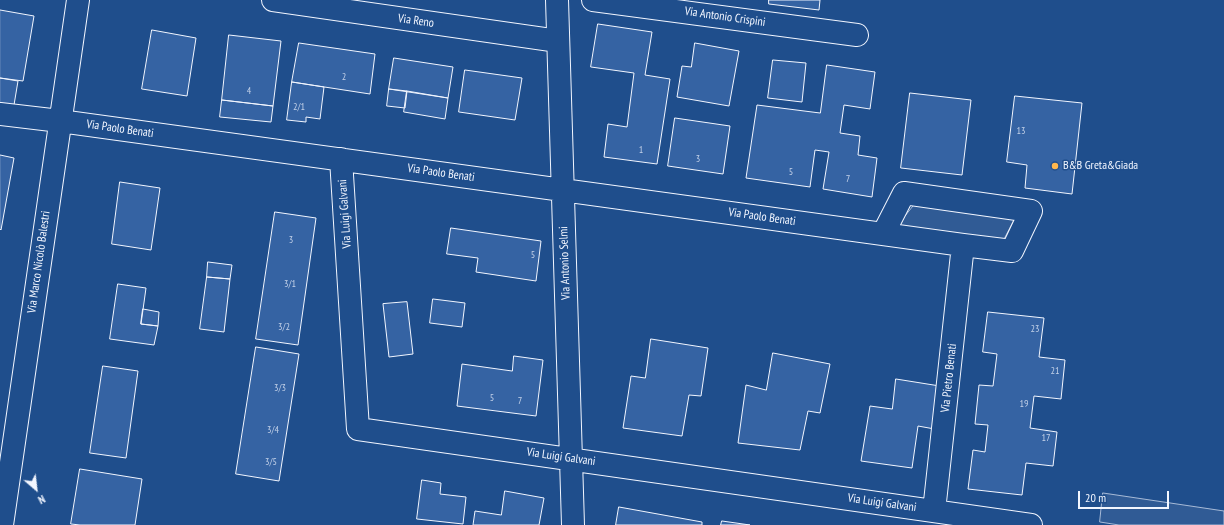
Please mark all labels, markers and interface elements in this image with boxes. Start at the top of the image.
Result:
street label: Via Antonio Crispini [684,4,766,30]
street label: Via Reno [397,11,435,31]
house number: 2 [342,71,346,83]
house number: 4 [247,85,251,97]
house number: 2/1 [293,101,305,113]
street label: Via Paolo Benati [85,117,155,141]
house number: 13 [1017,125,1025,137]
house number: 1 [639,144,643,156]
house number: 3 [696,153,700,165]
place label: B&B Greta&Giada [1063,159,1138,173]
street label: Via Paolo Benati [406,161,476,185]
marker: B&B Greta&Giada [1050,161,1060,171]
house number: 5 [789,166,793,178]
house number: 7 [846,173,850,185]
street label: Via Luigi Galvani [335,179,355,249]
street label: Via Paolo Benati [727,205,797,229]
street label: Via Marco Nicolò Balestri [25,210,53,314]
street label: Via Antonio Selmi [557,226,573,300]
house number: 3 [289,234,293,246]
house number: 5 [531,249,535,261]
house number: 3/1 [284,278,296,290]
house number: 3/2 [278,321,290,333]
house number: 23 [1031,323,1039,335]
street label: Via Pietro Benati [938,343,960,413]
house number: 21 [1051,365,1059,377]
house number: 3/3 [274,382,286,394]
house number: 5 [490,392,494,404]
house number: 7 [518,395,522,407]
house number: 19 [1020,398,1028,410]
house number: 3/4 [267,424,279,436]
house number: 17 [1042,432,1050,444]
street label: Via Luigi Galvani [526,445,596,469]
house number: 3/5 [265,456,277,468]
north arrow [16,469,56,509]
scale bar [1080,483,1171,509]
text: 20 m [1085,490,1106,505]
street label: Via Luigi Galvani [847,491,917,515]
text: N [36,492,48,507]

